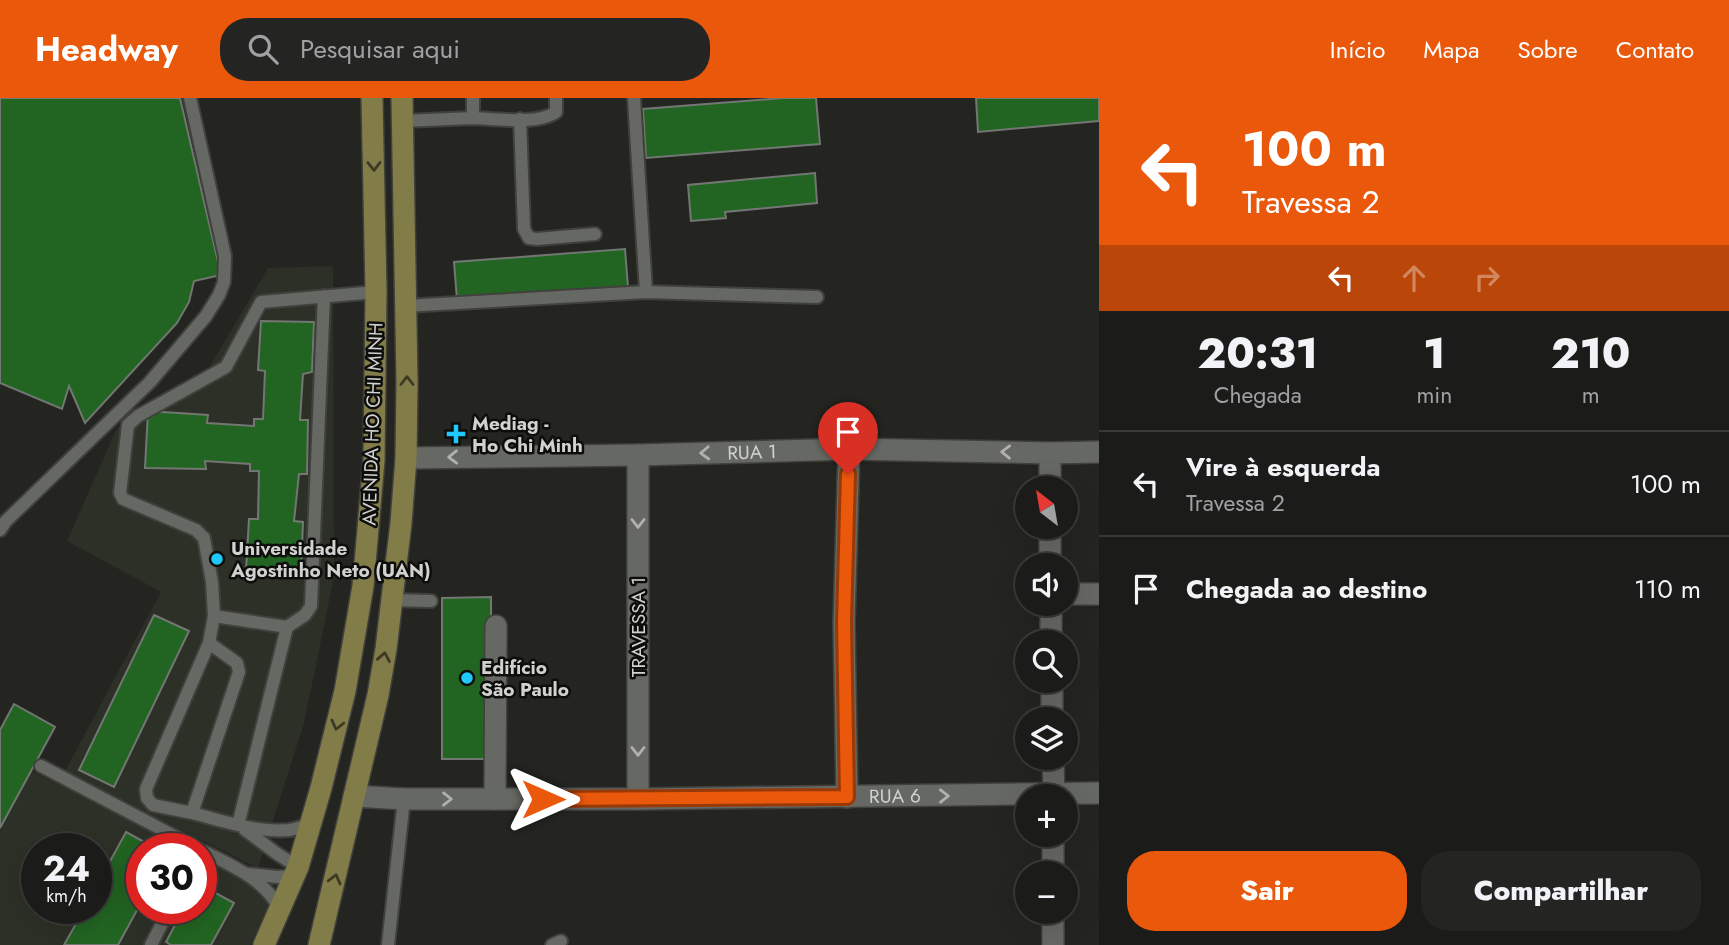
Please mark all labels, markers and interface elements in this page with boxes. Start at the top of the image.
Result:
search box [220,18,710,81]
text: Headway [35,26,178,73]
icon: search [244,30,282,68]
text: Pesquisar aqui [300,30,460,68]
text: Início [1330,32,1385,67]
text: Mapa [1423,32,1480,67]
text: Sobre [1518,32,1578,67]
text: Contato [1616,32,1694,67]
text: 100 m [1242,114,1387,184]
icon: left [1127,126,1218,217]
one-way arrow [366,161,382,172]
text: Travessa 2 [1242,179,1380,225]
icon: left [1322,259,1360,297]
icon: ahead [1395,259,1433,297]
icon: right [1468,259,1506,297]
street label: AVENIDA HO CHI MINH [355,322,390,526]
text: 20:31 [1198,323,1318,384]
text: 1 [1423,323,1445,384]
text: 210 [1551,323,1630,384]
one-way arrow [399,375,415,386]
text: Chegada [1214,378,1302,412]
text: min [1416,378,1452,412]
text: m [1582,378,1600,412]
pin [818,402,878,474]
place label: Mediag - Ho Chi Minh [472,410,583,459]
icon: arrive [829,413,867,451]
marker: Mediag - Ho Chi Minh [446,424,466,444]
street label: RUA 1 [727,438,777,466]
one-way arrow [1001,444,1011,460]
one-way arrow [700,446,711,461]
text: Vire à esquerda [1186,448,1381,486]
one-way arrow [448,449,458,465]
icon: left [1127,465,1165,503]
text: 100 m [1630,465,1701,503]
north arrow [1015,476,1078,539]
map controls [1015,476,1078,924]
text: Travessa 2 [1186,486,1285,520]
one-way arrow [630,518,646,529]
place label: Universidade Agostinho Neto (UAN) [230,535,431,584]
marker: Universidade Agostinho Neto (UAN) [209,551,225,567]
button: sound [1015,553,1078,616]
icon: arrive [1127,570,1165,608]
text: Chegada ao destino [1186,570,1427,608]
text: 110 m [1634,570,1701,608]
street label: TRAVESSA 1 [625,577,652,677]
button: search [1015,630,1078,693]
one-way arrow [376,651,391,663]
place label: Edifício São Paulo [481,654,569,703]
marker: Edifício São Paulo [459,670,475,686]
button: layers [1015,707,1078,770]
one-way arrow [331,719,345,731]
one-way arrow [630,746,646,756]
position arrow [506,762,580,836]
street label: RUA 6 [869,782,921,810]
button: + [1015,784,1078,847]
one-way arrow [939,788,950,804]
one-way arrow [442,791,453,807]
speed limit sign: 30 [126,833,217,924]
text: 24 [43,844,90,894]
button: Sair [1127,851,1407,931]
button: Compartilhar [1421,851,1701,931]
button: − [1015,861,1078,924]
one-way arrow [327,873,341,885]
text: km/h [46,883,87,909]

